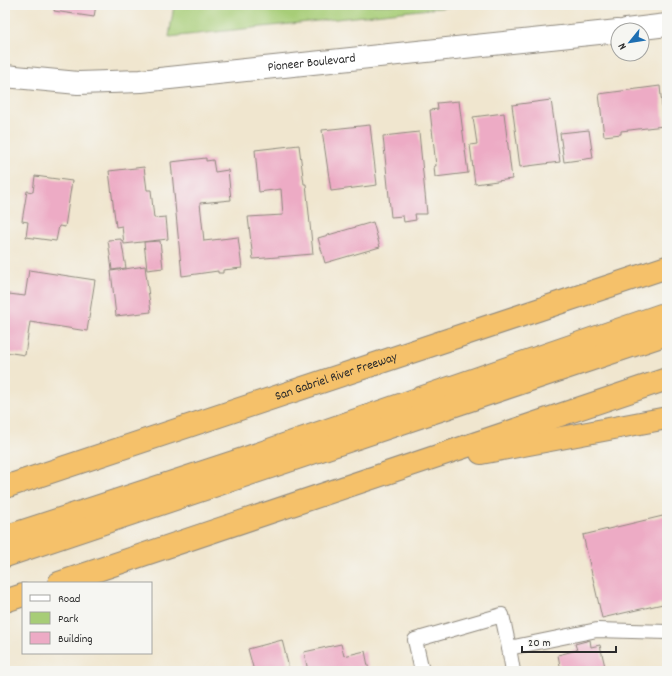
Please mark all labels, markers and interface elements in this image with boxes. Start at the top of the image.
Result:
north arrow [610,22,650,62]
text: N [615,39,631,52]
street label: Pioneer Boulevard [267,49,357,77]
street label: San Gabriel River Freeway [273,348,401,406]
legend [22,582,152,654]
text: Road [58,591,80,608]
text: Park [58,611,79,628]
scale bar [522,628,616,654]
text: Building [58,631,93,648]
text: 20 m [528,635,551,652]

